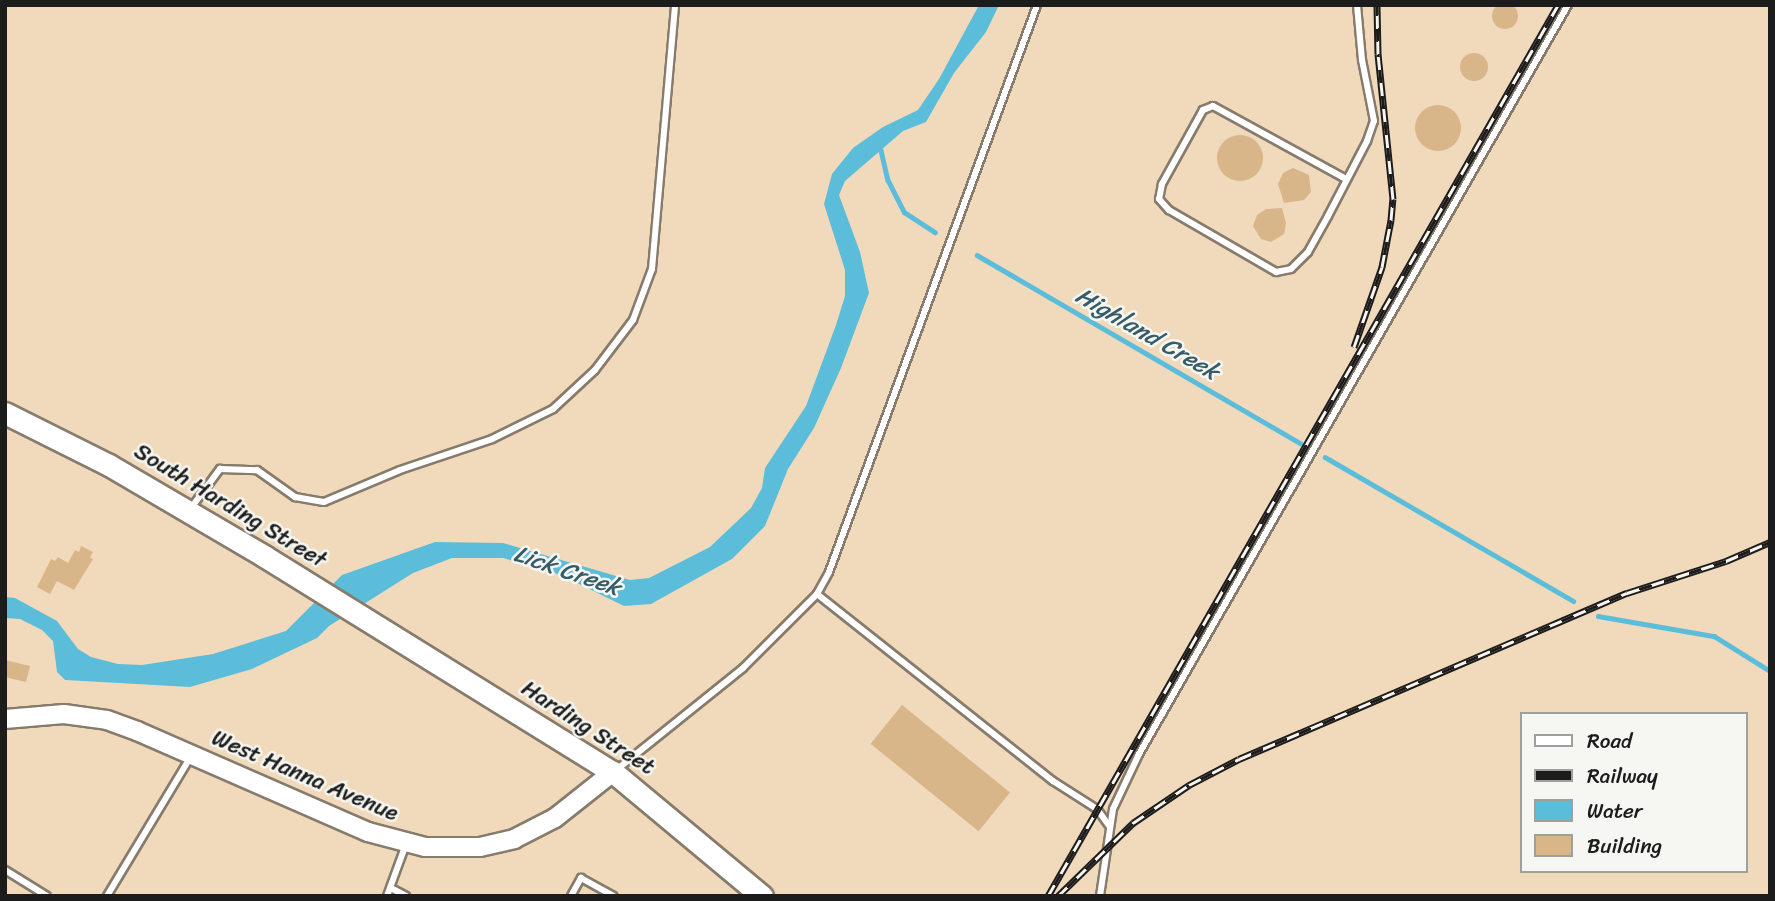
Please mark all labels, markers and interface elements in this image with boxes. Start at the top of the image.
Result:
water label: Highland Creek [1070,281,1224,387]
street label: South Harding Street [129,438,331,574]
water label: Lick Creek [510,539,624,603]
street label: Harding Street [516,675,660,781]
legend [1520,712,1747,873]
text: Road [1587,722,1632,760]
street label: West Hanna Avenue [208,724,402,828]
text: Railway [1587,757,1658,795]
text: Water [1587,792,1642,830]
text: Building [1587,827,1662,865]

